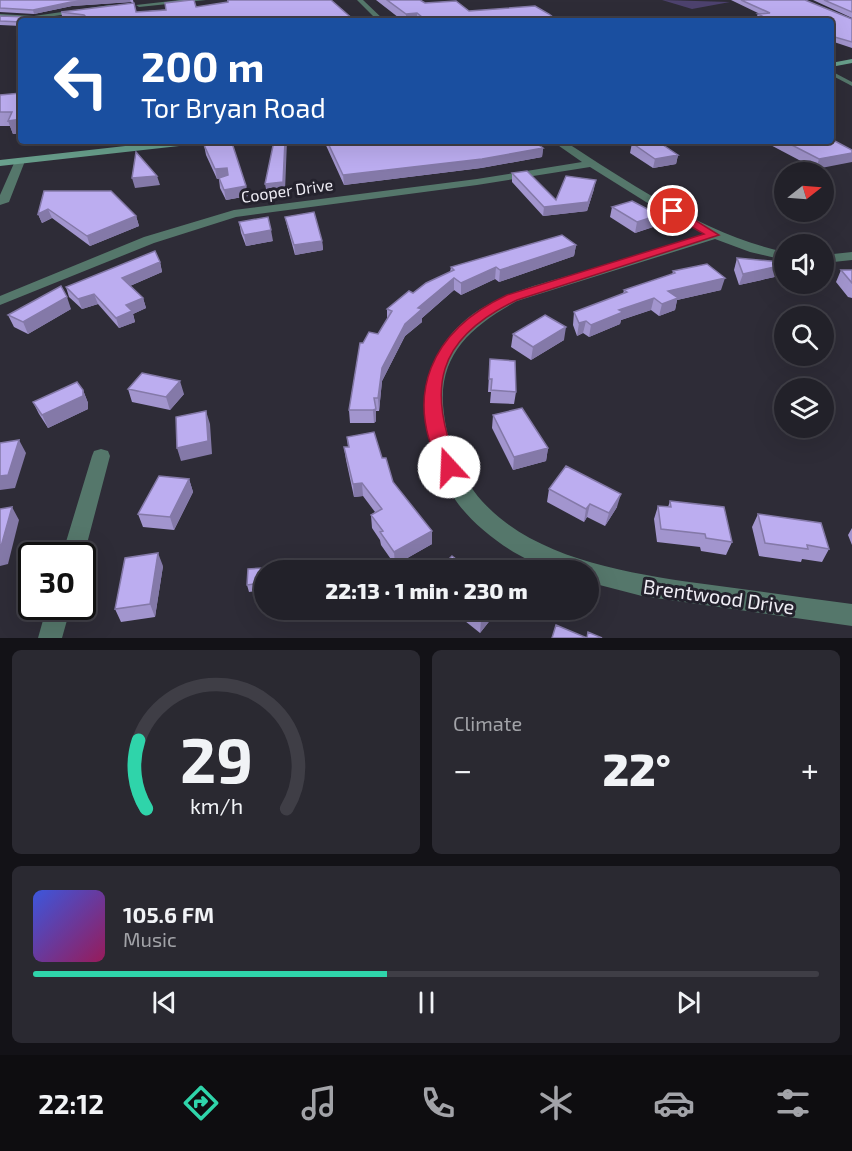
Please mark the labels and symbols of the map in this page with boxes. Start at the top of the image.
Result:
north arrow [774,162,834,222]
street label: Cooper Drive [240,174,334,206]
pin [647,185,698,236]
position arrow [417,435,481,499]
speed limit sign: 30 [18,542,96,620]
street label: Brentwood Drive [642,573,796,619]

